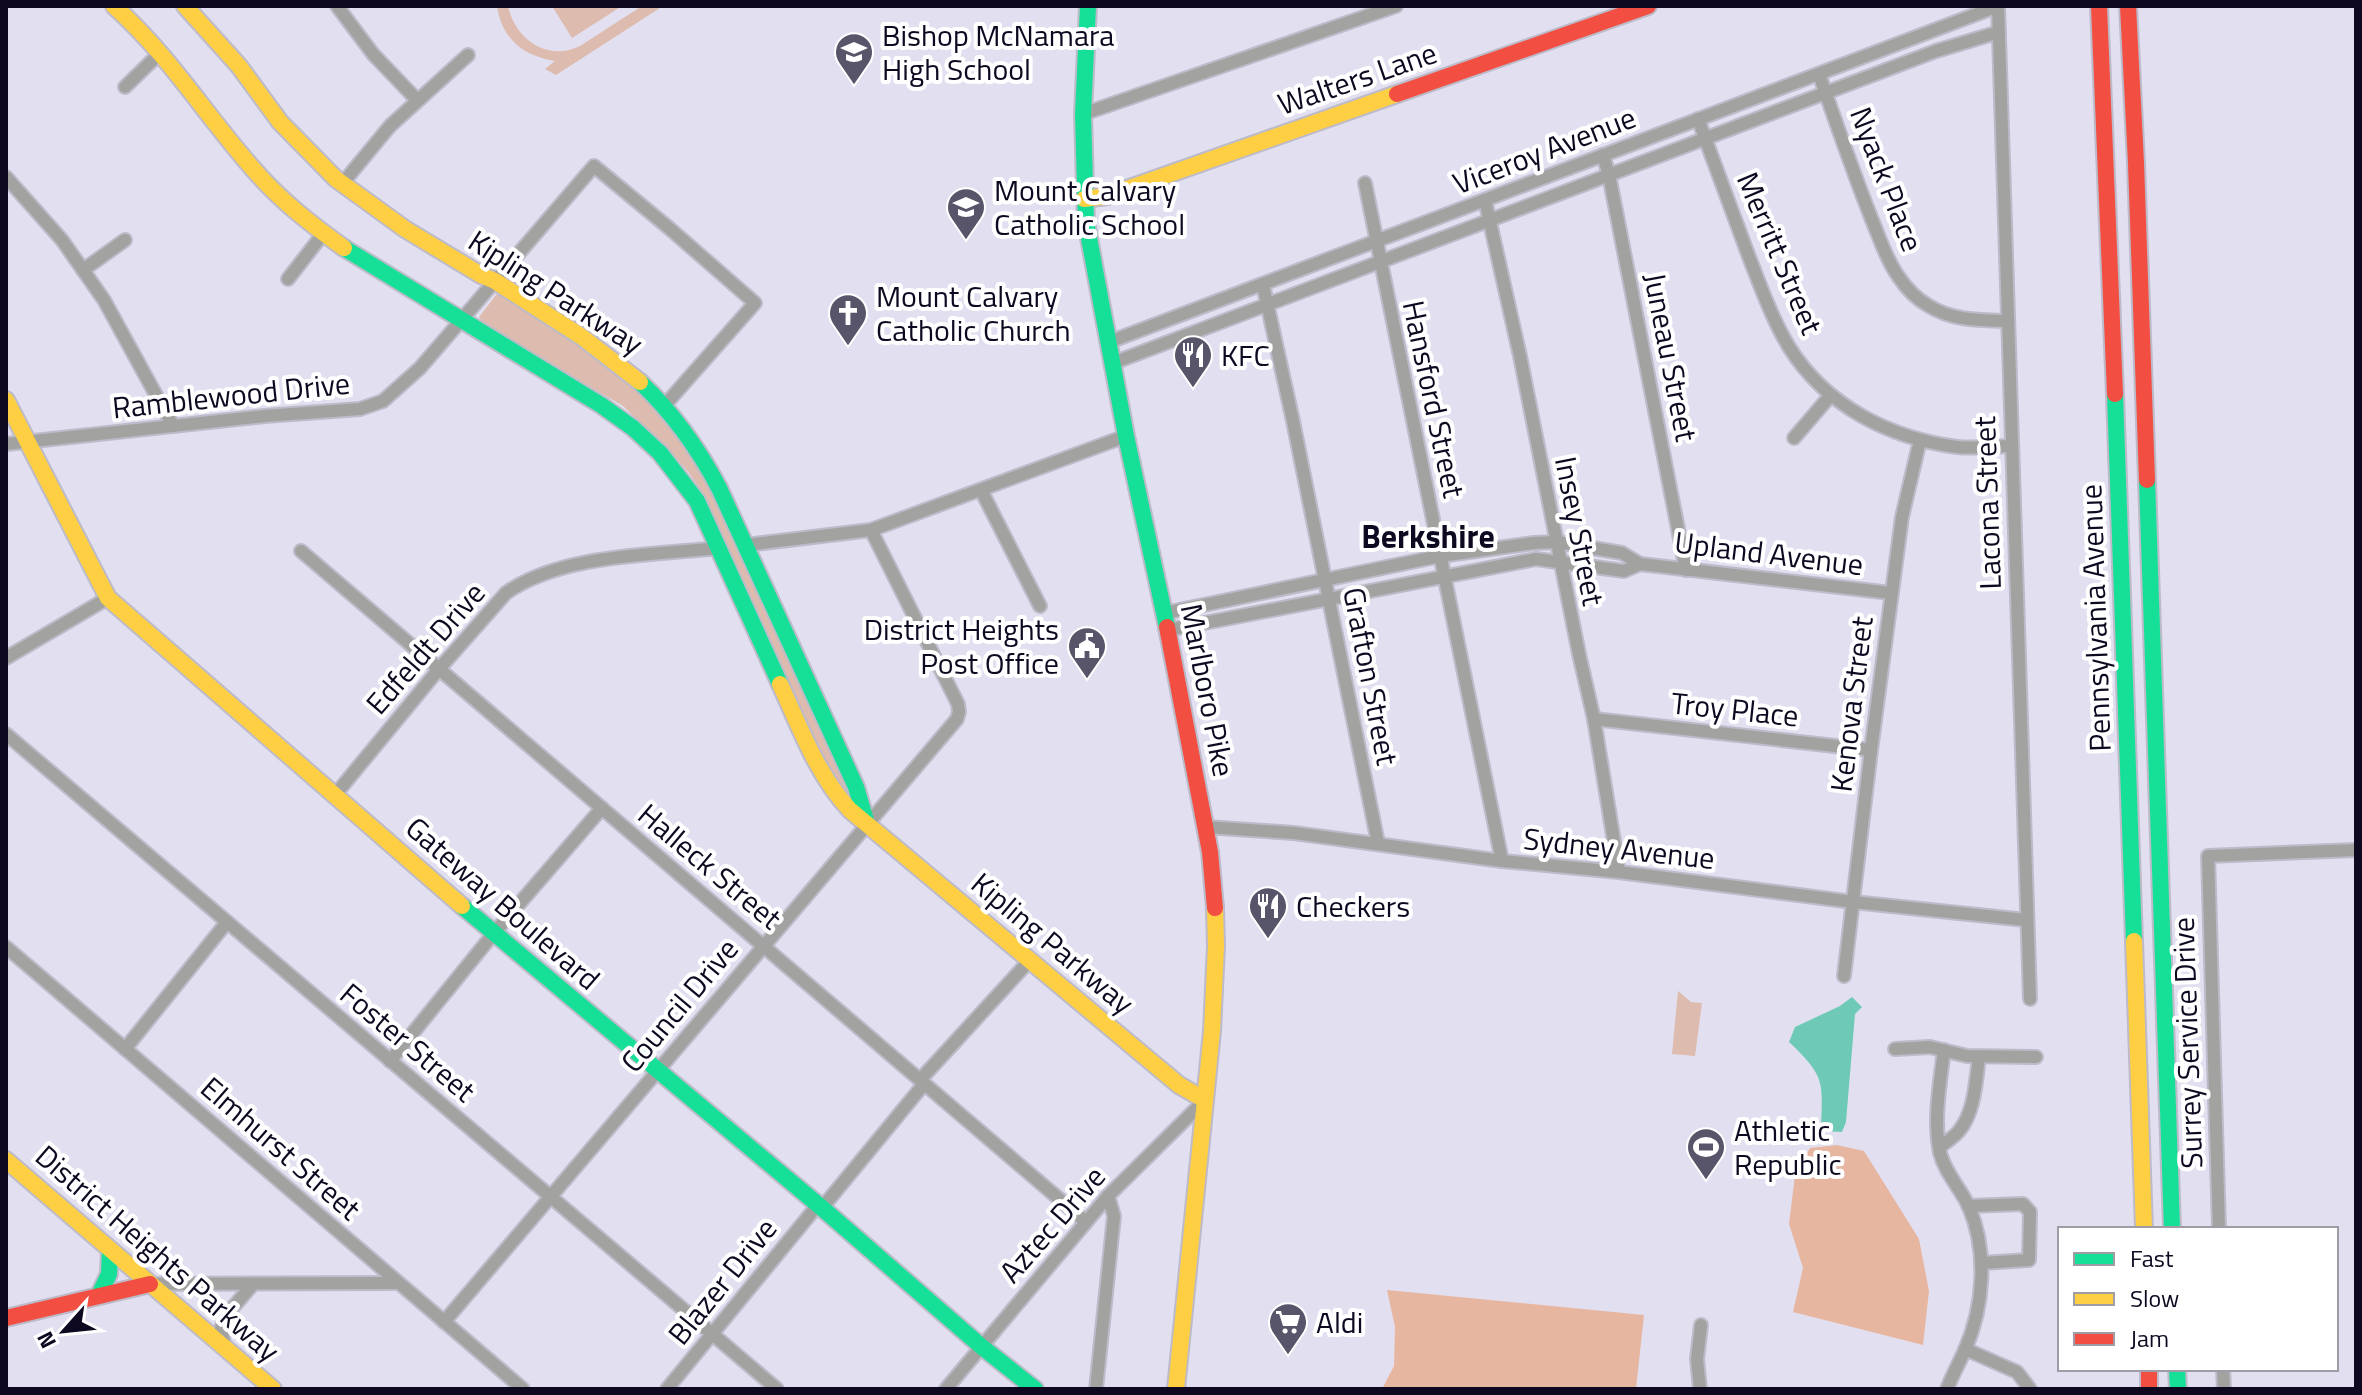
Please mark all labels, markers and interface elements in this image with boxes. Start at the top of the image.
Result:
place label: Bishop McNamara High School [882,12,1114,92]
street label: Walters Lane [1271,29,1443,127]
school or university icon: Bishop McNamara High School [833,31,875,86]
street label: Viceroy Avenue [1446,94,1642,206]
street label: Nyack Place [1838,100,1936,258]
street label: Merritt Street [1725,165,1835,342]
place label: Mount Calvary Catholic School [994,167,1185,247]
school or university icon: Mount Calvary Catholic School [945,186,987,241]
street label: Kipling Parkway [459,218,653,366]
street label: Juneau Street [1632,269,1710,446]
place label: Mount Calvary Catholic Church [876,273,1071,353]
church icon: Mount Calvary Catholic Church [827,292,869,347]
street label: Hansford Street [1391,296,1477,502]
place label: KFC [1221,332,1270,378]
restaurant icon: KFC [1172,334,1214,389]
street label: Ramblewood Drive [110,360,352,430]
street label: Lacona Street [1961,415,2013,590]
street label: Insey Street [1543,453,1617,610]
street label: Pennsylvania Avenue [2067,484,2123,752]
district label: Berkshire [1361,512,1495,560]
street label: Upland Avenue [1672,519,1866,587]
street label: Edfeldt Drive [354,572,496,724]
street label: Grafton Street [1331,583,1411,769]
street label: Marlboro Pike [1169,600,1247,780]
place label: District Heights Post Office [864,606,1059,686]
street label: Kenova Street [1817,613,1885,794]
public building icon: District Heights Post Office [1066,625,1108,680]
street label: Troy Place [1669,679,1801,739]
street label: Halleck Street [628,792,792,940]
street label: Gateway Boulevard [395,805,611,1001]
street label: Sydney Avenue [1521,815,1717,881]
street label: Kipling Parkway [961,861,1145,1025]
place label: Checkers [1296,883,1410,929]
restaurant icon: Checkers [1247,885,1289,940]
street label: Surrey Service Drive [2160,916,2214,1170]
street label: Council Drive [609,928,749,1082]
street label: Foster Street [330,971,486,1113]
street label: Elmhurst Street [191,1065,372,1231]
place label: Athletic Republic [1734,1107,1841,1187]
sports icon: Athletic Republic [1685,1126,1727,1181]
street label: District Heights Parkway [25,1133,291,1373]
street label: Aztec Drive [988,1155,1116,1293]
street label: Blazer Drive [656,1208,788,1354]
legend [2058,1227,2338,1371]
text: Fast [2130,1240,2174,1276]
text: Slow [2130,1280,2179,1316]
north arrow [24,1291,104,1371]
place label: Aldi [1316,1299,1363,1345]
supermarket icon: Aldi [1267,1301,1309,1356]
text: Jam [2130,1320,2169,1356]
text: N [28,1326,65,1355]

